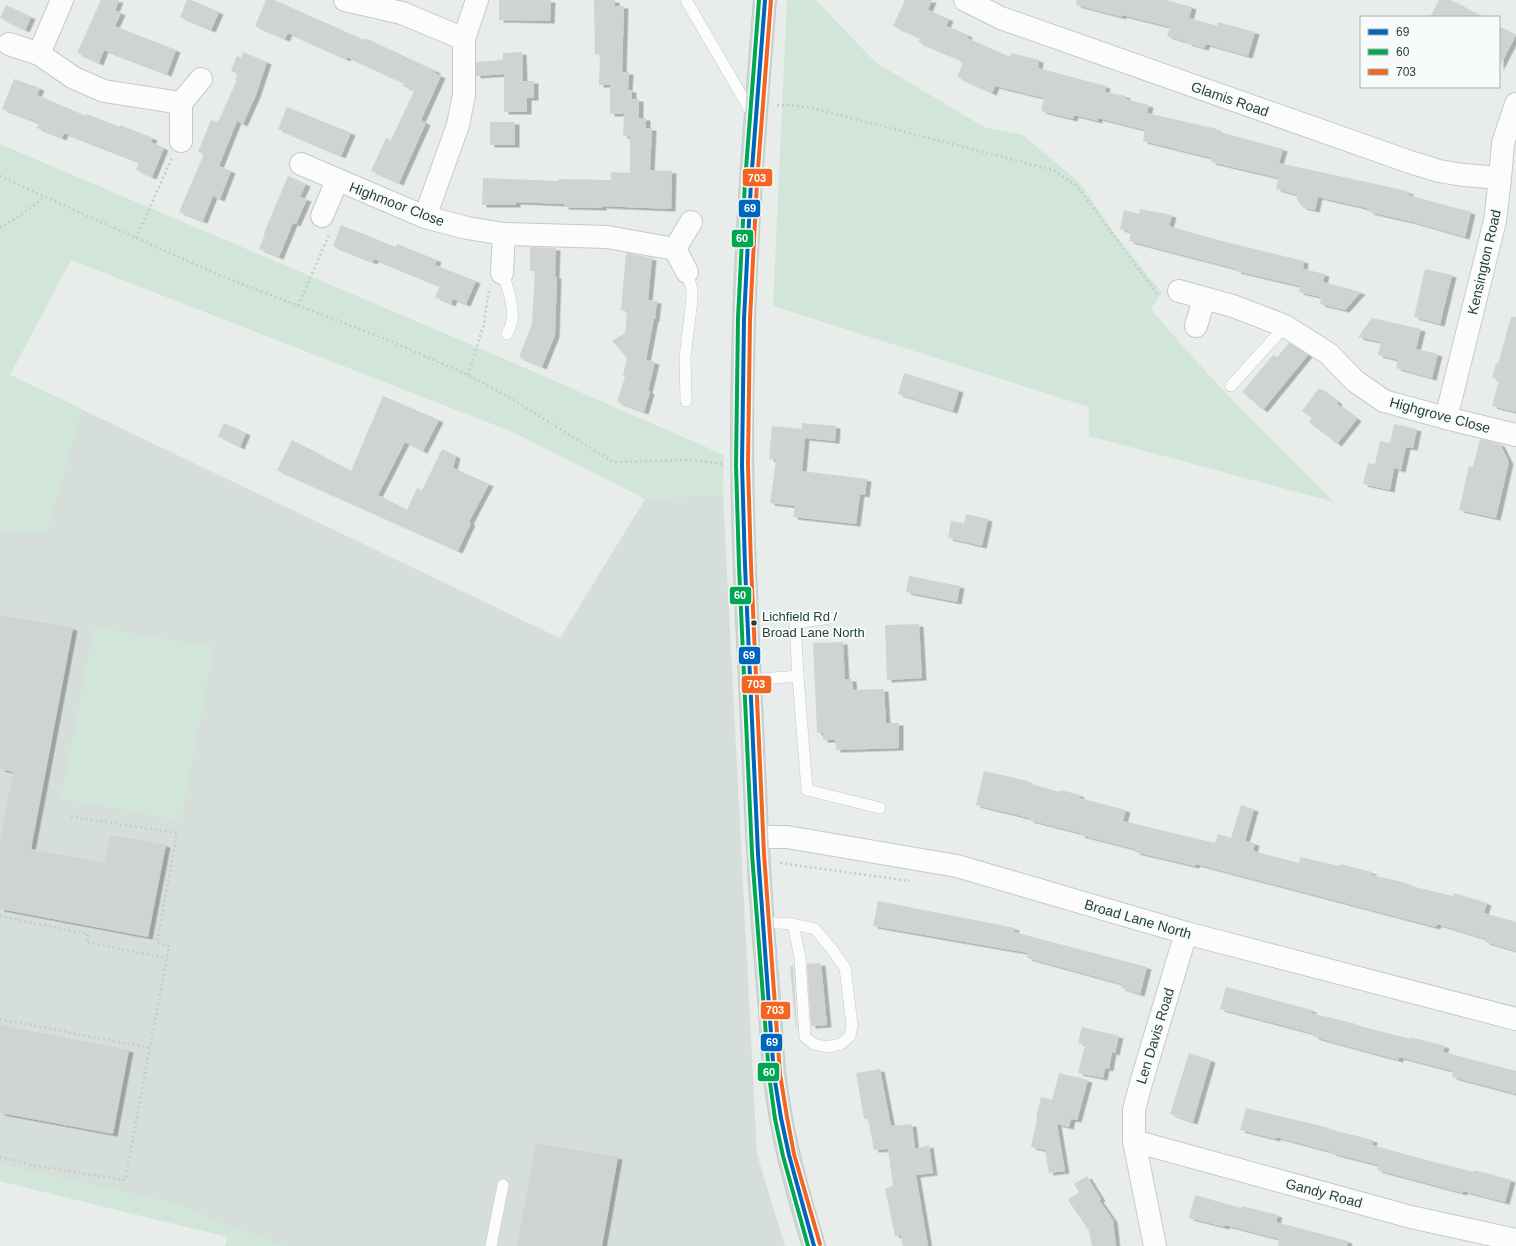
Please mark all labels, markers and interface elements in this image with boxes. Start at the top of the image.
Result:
legend [1360,16,1500,88]
text: 69 [1396,25,1410,39]
text: 60 [1396,45,1410,59]
text: 703 [1396,65,1416,79]
street label: Glamis Road [1189,78,1271,120]
line badge: 703 [742,168,773,187]
text: 703 [748,172,766,184]
street label: Highmoor Close [347,179,447,230]
line badge: 69 [738,199,761,218]
text: 69 [744,202,756,214]
street label: Kensington Road [1464,208,1504,316]
line badge: 60 [731,229,754,248]
text: 60 [736,232,748,244]
street label: Highgrove Close [1388,394,1492,436]
line badge: 60 [729,586,752,605]
text: 60 [734,589,746,601]
place label: Lichfield Rd / Broad Lane North [762,609,865,640]
marker: Lichfield Rd / Broad Lane North [749,618,759,628]
line badge: 69 [738,646,761,665]
text: 69 [743,649,755,661]
line badge: 703 [741,675,772,694]
text: 703 [747,678,765,690]
street label: Broad Lane North [1083,896,1193,942]
street label: Len Davis Road [1133,986,1177,1086]
line badge: 703 [760,1001,791,1020]
text: 703 [766,1004,784,1016]
line badge: 69 [760,1033,783,1052]
text: 69 [766,1036,778,1048]
line badge: 60 [757,1062,780,1082]
text: 60 [763,1066,775,1078]
street label: Gandy Road [1284,1175,1364,1211]

